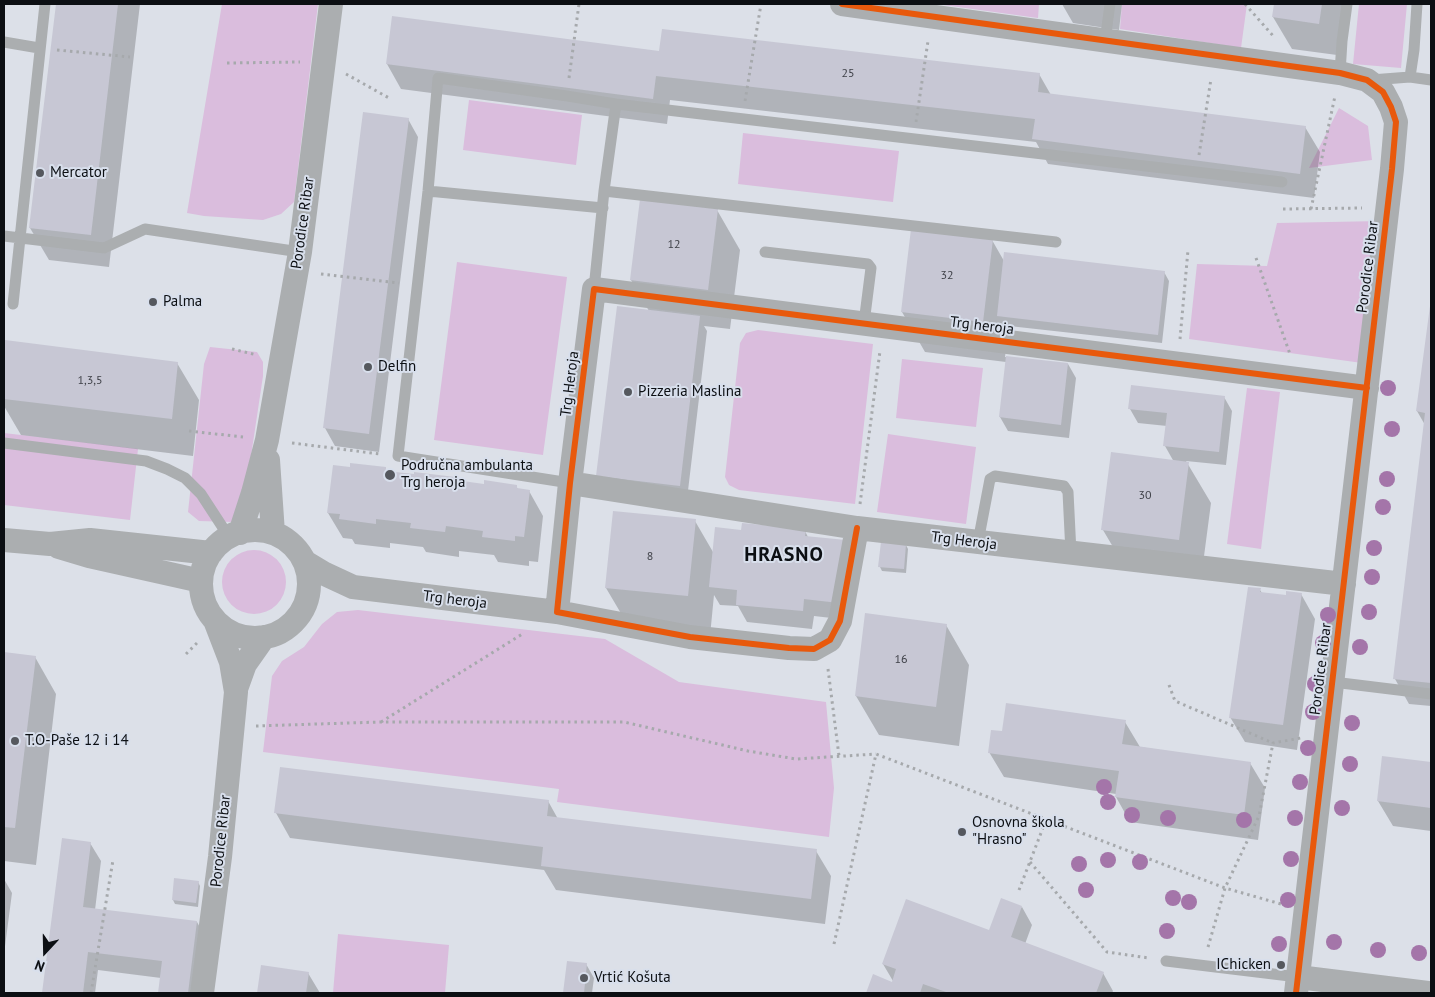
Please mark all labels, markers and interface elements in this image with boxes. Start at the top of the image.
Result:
house number: 25 [841,67,855,81]
place label: Mercator [50,164,107,182]
marker: Mercator [34,167,46,179]
street label: Porodice Ribar [288,176,318,270]
street label: Porodice Ribar [1353,220,1383,314]
house number: 12 [667,238,681,252]
house number: 32 [940,269,954,283]
place label: Palma [163,293,202,311]
marker: Palma [147,296,159,308]
street label: Trg heroja [949,313,1015,339]
street label: Trg Heroja [557,350,583,418]
place label: Delfin [378,358,416,376]
marker: Delfin [362,361,374,373]
house number: 1,3,5 [77,374,103,388]
place label: Pizzeria Maslina [638,383,741,401]
marker: Pizzeria Maslina [622,386,634,398]
place label: Područna ambulanta Trg heroja [401,457,533,492]
marker: Područna ambulanta Trg heroja [383,468,397,482]
house number: 30 [1138,489,1152,503]
street label: Trg Heroja [930,528,998,554]
district label: HRASNO [743,543,825,567]
house number: 8 [647,550,653,564]
street label: Trg heroja [422,587,488,613]
street label: Porodice Ribar [1306,622,1336,716]
house number: 16 [894,653,908,667]
place label: T.O-Paše 12 i 14 [25,732,129,750]
marker: T.O-Paše 12 i 14 [9,735,21,747]
street label: Porodice Ribar [207,794,235,888]
place label: Osnovna škola "Hrasno" [972,814,1065,849]
marker: Osnovna škola "Hrasno" [956,826,968,838]
north arrow [20,927,70,977]
text: N [32,956,47,976]
place label: IChicken [1216,956,1271,974]
marker: IChicken [1275,959,1287,971]
place label: Vrtić Košuta [594,969,671,987]
marker: Vrtić Košuta [578,972,590,984]

